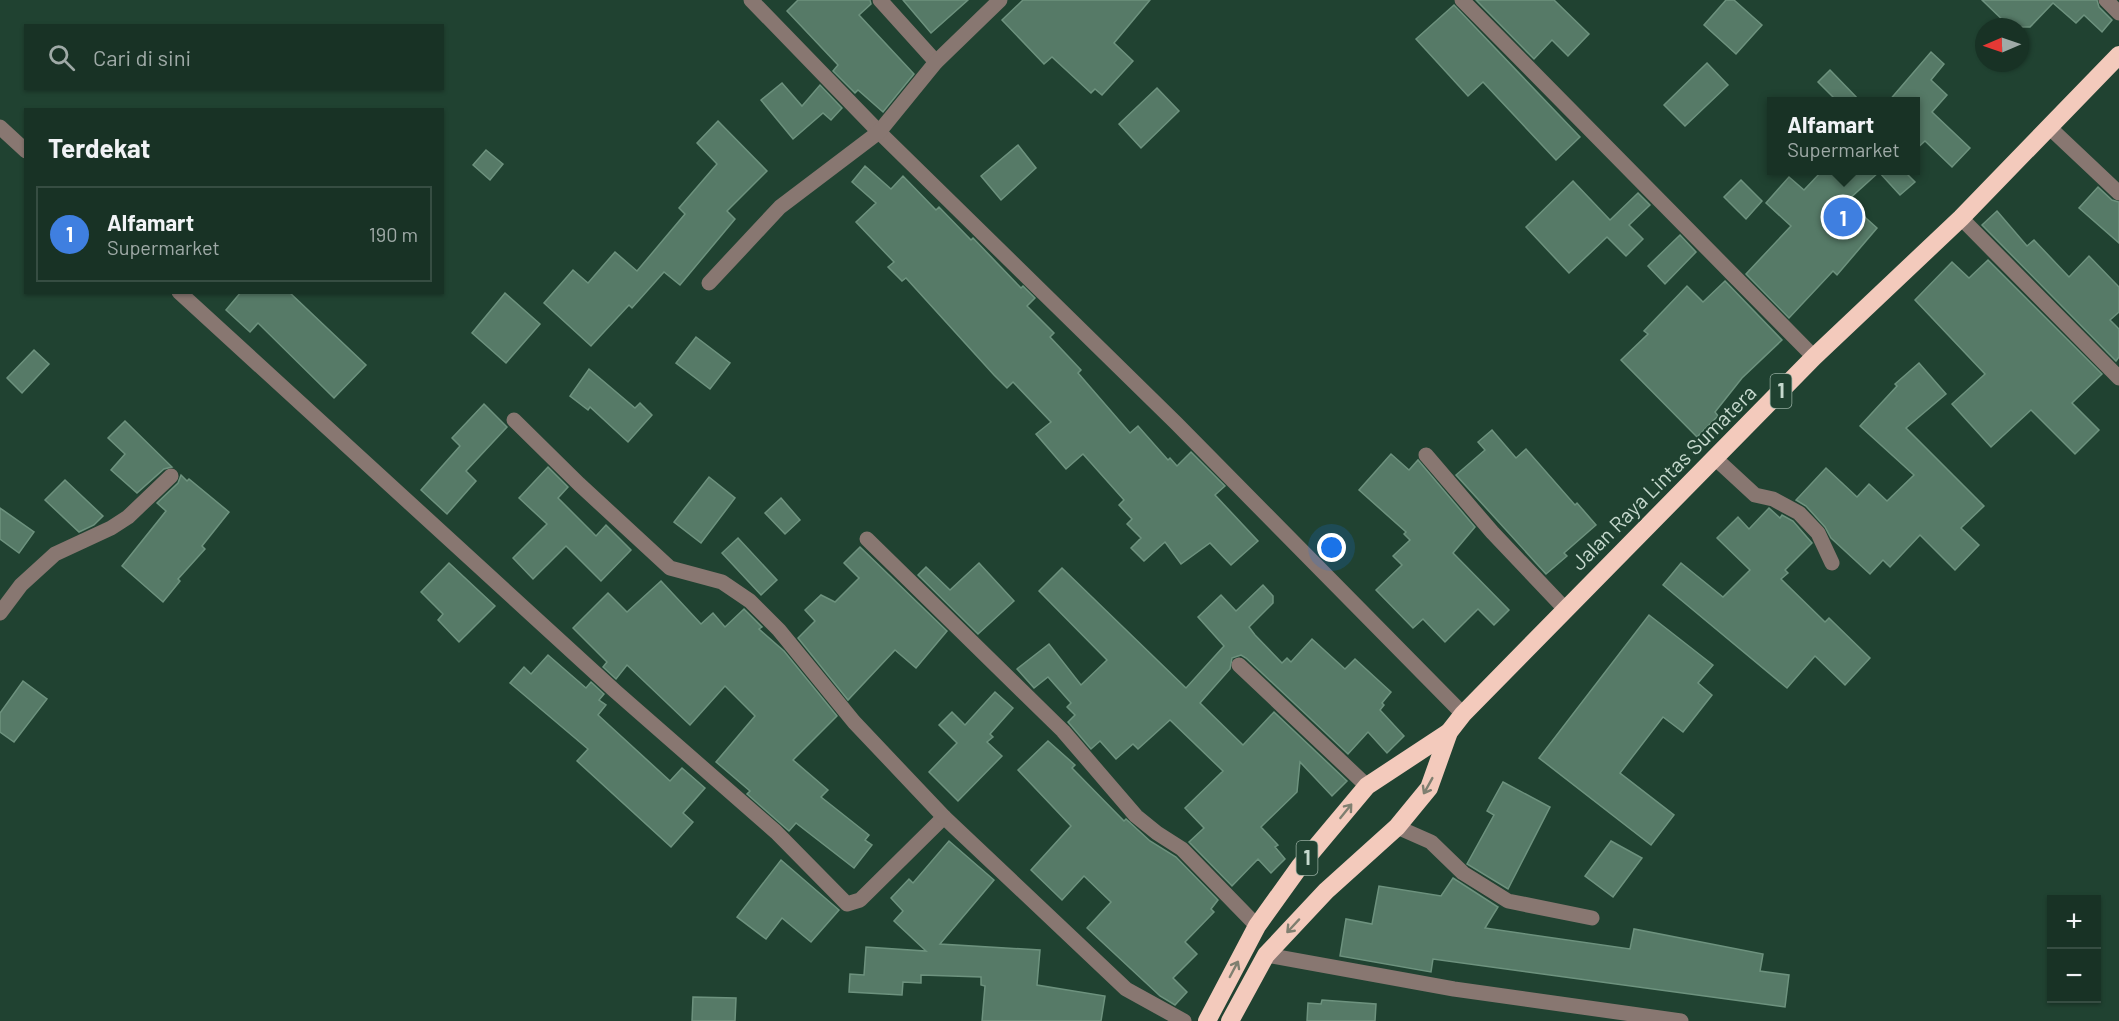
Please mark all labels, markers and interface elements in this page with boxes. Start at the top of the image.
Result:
north arrow [1975,18,2029,72]
search box [24,24,444,90]
icon: search [45,41,78,74]
text: Cari di sini [93,44,191,70]
popup [1767,97,1920,175]
text: Alfamart [1787,111,1874,137]
text: Terdekat [48,132,150,163]
text: Supermarket [1787,137,1900,161]
pin: 1 [1824,194,1862,240]
text: Alfamart [107,209,194,235]
text: 1 [66,222,73,246]
text: 190 m [369,222,418,246]
text: Supermarket [107,235,220,259]
road number: 1 [1770,374,1792,408]
street label: Jalan Raya Lintas Sumatera [1565,379,1761,575]
your location [1317,533,1346,562]
one-way arrow [1422,777,1433,795]
one-way arrow [1340,803,1353,819]
road number: 1 [1296,841,1318,875]
map controls [2047,895,2101,1003]
button: + [2047,895,2101,949]
one-way arrow [1286,918,1300,933]
button: − [2047,949,2101,1003]
one-way arrow [1229,961,1240,979]

